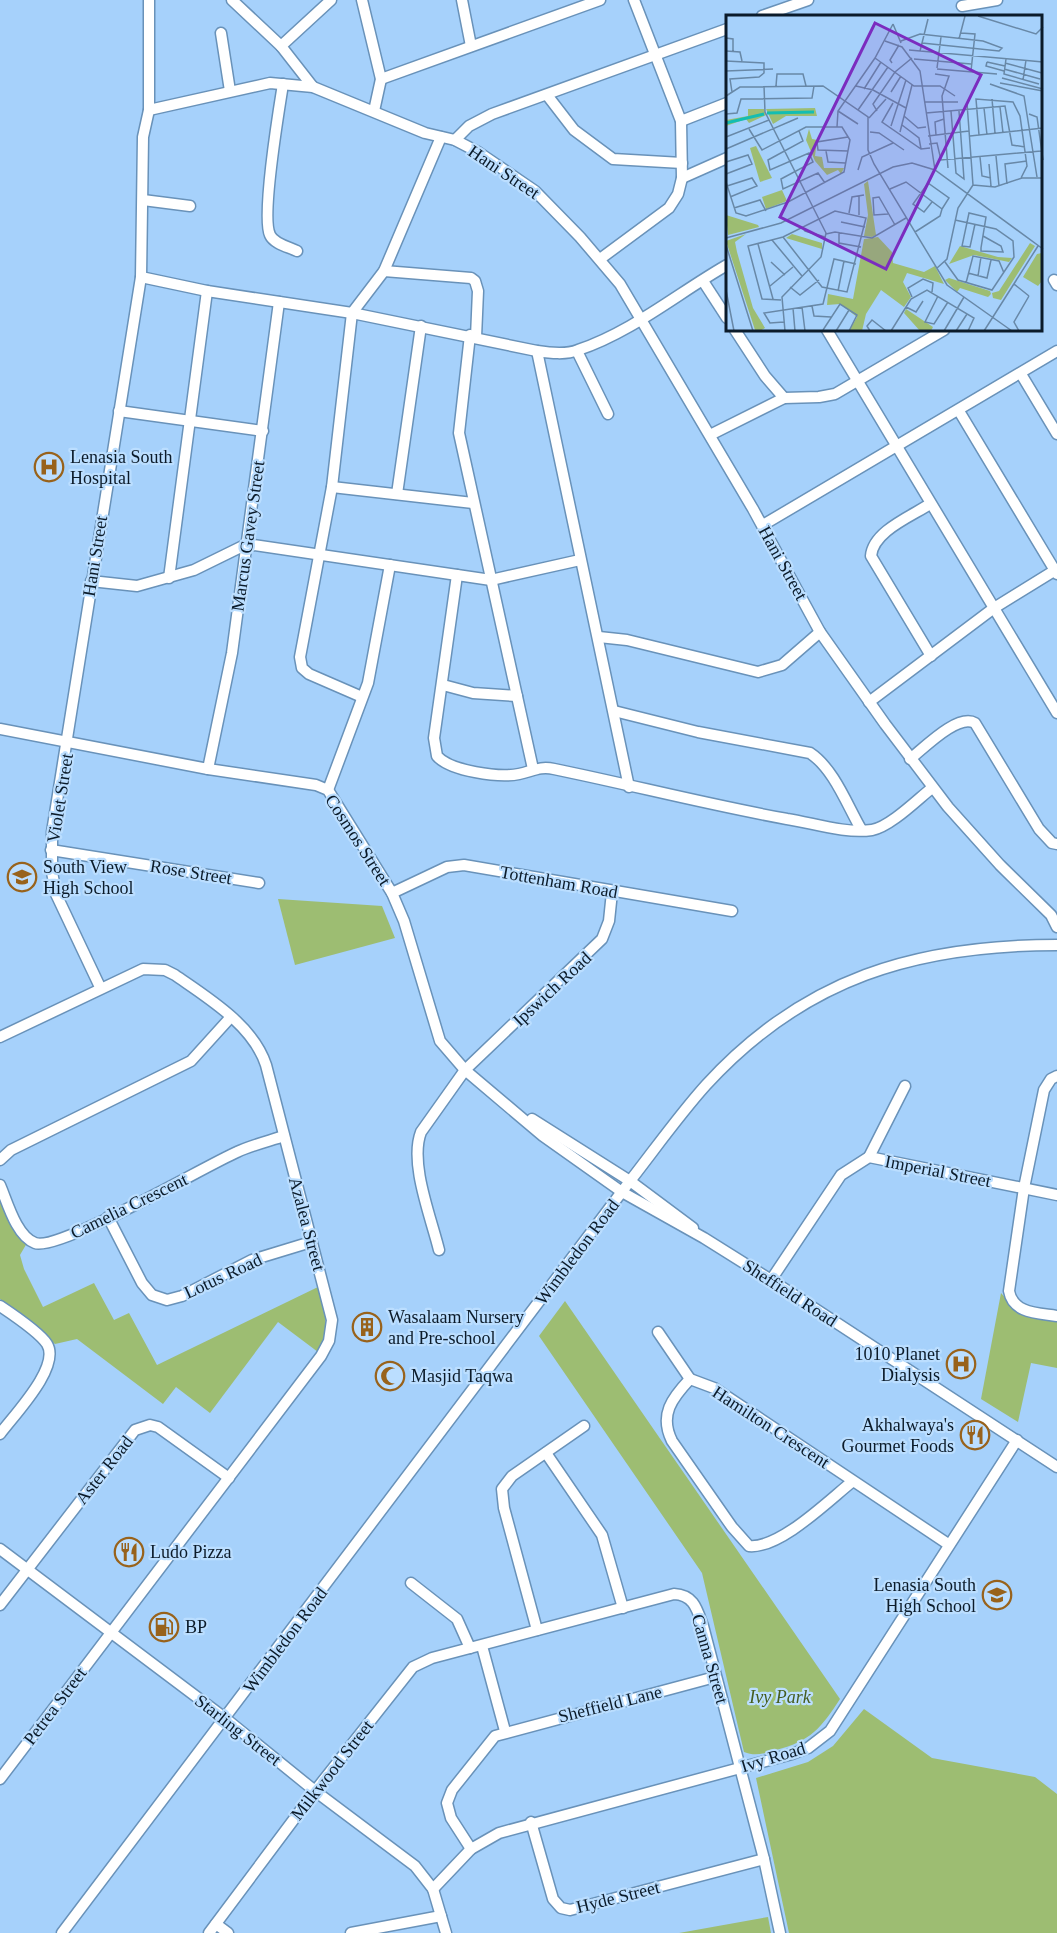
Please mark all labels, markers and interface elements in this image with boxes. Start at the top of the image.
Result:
inset map [726,15,1042,332]
street label: Hani Street [465,141,543,203]
place label: Lenasia South Hospital [70,447,172,488]
hospital icon: Lenasia South Hospital [33,451,65,483]
street label: Marcus Gavey Street [228,459,268,613]
street label: Hani Street [79,514,111,598]
street label: Hani Street [755,523,811,603]
street label: Violet Street [43,752,77,844]
street label: Cosmos Street [321,791,395,889]
street label: Rose Street [149,856,233,888]
place label: South View High School [43,857,134,898]
school or university icon: South View High School [6,861,38,893]
street label: Tottenham Road [499,862,619,902]
street label: Ipswich Road [509,948,595,1030]
street label: Imperial Street [883,1151,993,1191]
street label: Camelia Crescent [67,1169,191,1243]
street label: Azalea Street [285,1175,329,1273]
street label: Wimbledon Road [531,1195,623,1309]
street label: Lotus Road [181,1249,265,1303]
street label: Sheffield Road [739,1255,841,1331]
place label: Wasalaam Nursery and Pre-school [388,1307,524,1348]
building icon: Wasalaam Nursery and Pre-school [351,1311,383,1343]
place label: 1010 Planet Dialysis [855,1344,940,1385]
hospital icon: 1010 Planet Dialysis [945,1348,977,1380]
mosque icon: Masjid Taqwa [374,1360,406,1392]
place label: Masjid Taqwa [411,1366,513,1386]
street label: Hamilton Crescent [709,1382,833,1472]
place label: Akhalwaya's Gourmet Foods [842,1415,954,1456]
restaurant icon: Akhalwaya's Gourmet Foods [959,1419,991,1451]
street label: Aster Road [71,1432,137,1508]
restaurant icon: Ludo Pizza [113,1536,145,1568]
place label: Ludo Pizza [150,1542,231,1562]
place label: Lenasia South High School [874,1575,976,1616]
school or university icon: Lenasia South High School [981,1579,1013,1611]
street label: Wimbledon Road [239,1583,331,1697]
fuel station icon: BP [148,1611,180,1643]
street label: Canna Street [688,1612,732,1706]
place label: BP [185,1617,207,1637]
street label: Petrea Street [19,1663,91,1749]
street label: Sheffield Lane [556,1681,664,1727]
park label: Ivy Park [748,1687,812,1707]
street label: Starling Street [191,1690,285,1770]
street label: Milkwood Street [287,1716,377,1824]
street label: Ivy Road [738,1738,808,1776]
street label: Hyde Street [574,1877,662,1917]

